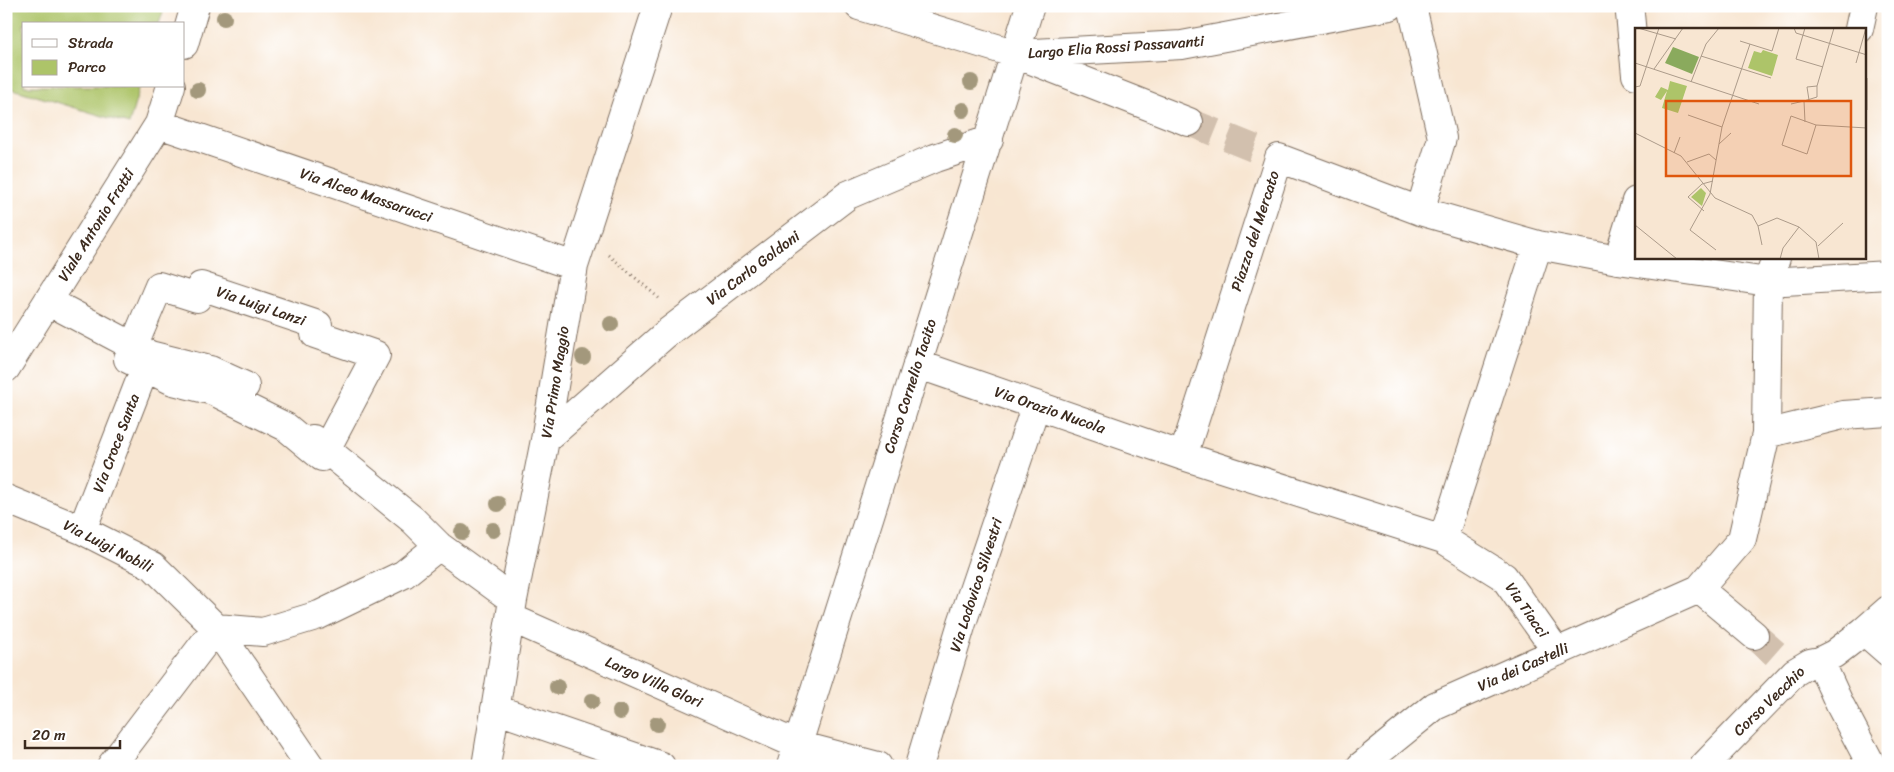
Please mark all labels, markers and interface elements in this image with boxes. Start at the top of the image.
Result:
legend [22,22,185,88]
street label: Largo Elia Rossi Passavanti [1027,28,1206,66]
inset map [1635,28,1866,259]
text: Strada [68,30,114,56]
text: Parco [68,54,106,80]
street label: Via Alceo Massarucci [296,160,437,230]
street label: Viale Antonio Fratti [51,162,142,287]
street label: Piazza del Mercato [1223,167,1287,295]
street label: Via Carlo Goldoni [700,223,806,312]
street label: Via Luigi Lanzi [213,279,310,334]
street label: Corso Cornelio Tacito [876,315,944,457]
street label: Via Primo Maggio [533,324,577,440]
street label: Via Orazio Nucola [991,379,1110,441]
street label: Via Croce Santa [85,389,147,496]
street label: Via Luigi Nobili [59,512,158,580]
street label: Via Lodovico Silvestri [942,514,1010,656]
street label: Via Tiacci [1498,577,1556,644]
street label: Via dei Castelli [1473,635,1574,699]
street label: Largo Villa Glori [601,649,708,715]
street label: Corso Vecchio [1727,659,1811,742]
scale bar [25,717,120,749]
text: 20 m [32,722,66,748]

